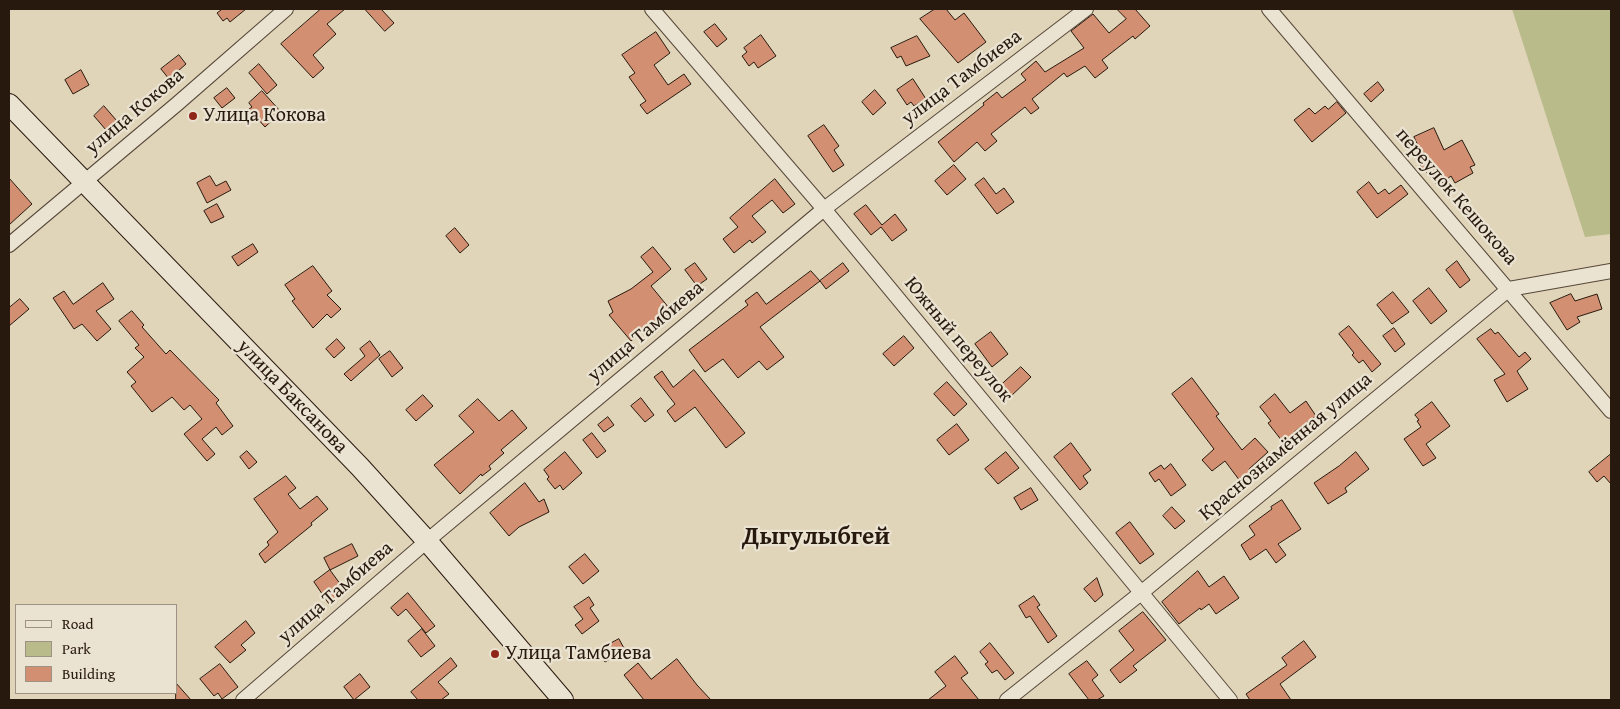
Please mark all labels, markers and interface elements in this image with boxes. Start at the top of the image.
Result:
street label: улица Тамбиева [897,25,1027,131]
street label: улица Кокова [81,64,189,160]
place label: Улица Кокова [203,104,326,128]
marker: Улица Кокова [187,110,199,122]
street label: переулок Кешокова [1390,123,1522,271]
street label: Южный переулок [899,272,1017,408]
street label: улица Тамбиева [583,276,709,388]
street label: улица Баксанова [232,335,352,459]
street label: Краснознамённая улица [1195,368,1377,526]
district label: Дыгулыбгей [742,523,890,553]
street label: улица Тамбиева [274,537,398,649]
legend [15,604,178,694]
text: Road [62,613,93,634]
text: Park [62,638,91,659]
place label: Улица Тамбиева [505,642,651,666]
marker: Улица Тамбиева [489,648,501,660]
text: Building [62,663,115,684]

